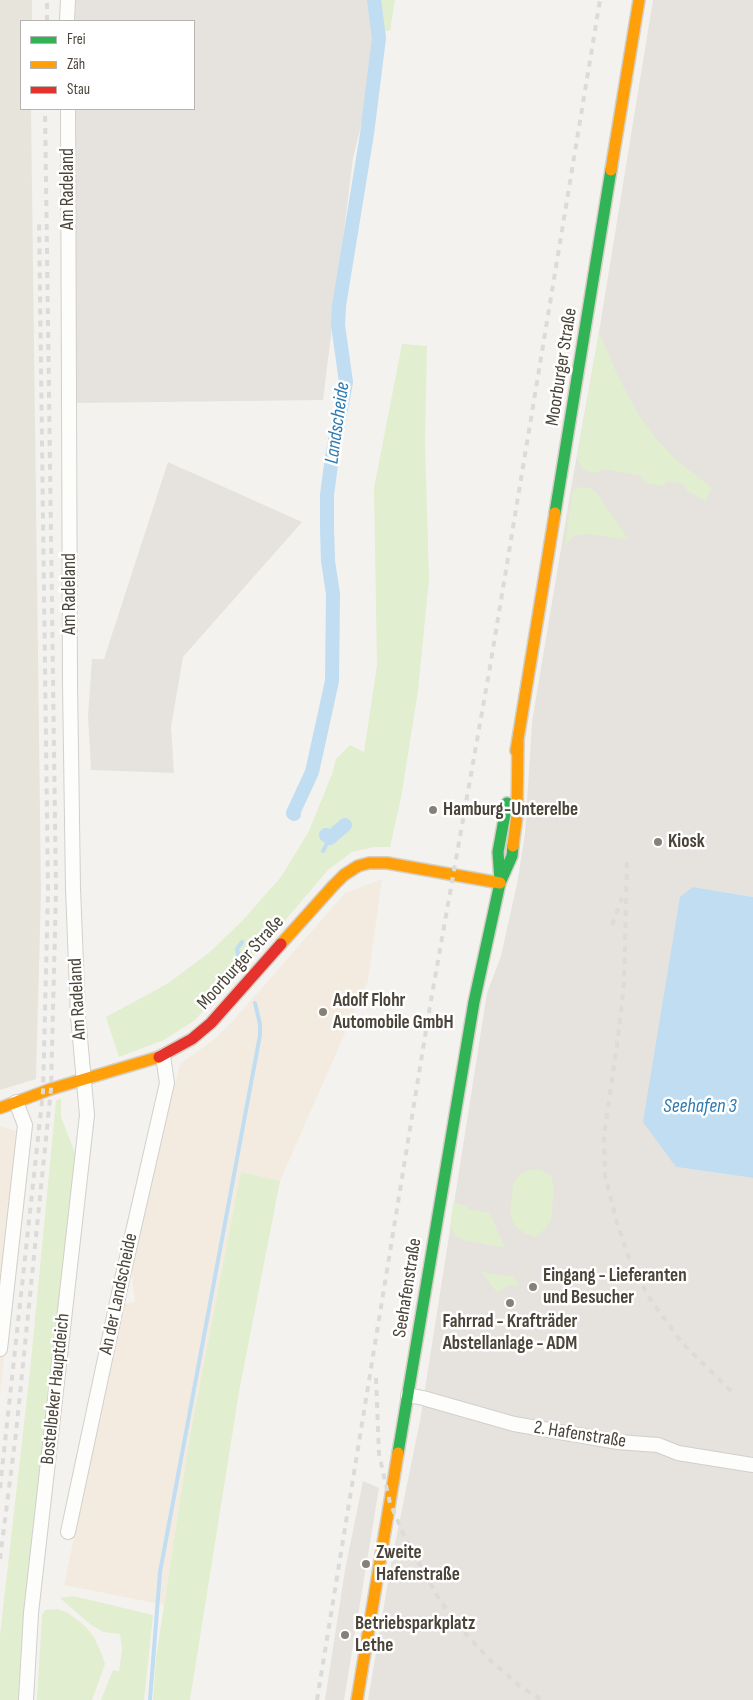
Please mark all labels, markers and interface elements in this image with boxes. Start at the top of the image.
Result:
legend [20,20,195,110]
text: Frei [67,30,86,49]
text: Zäh [67,55,85,74]
text: Stau [67,80,90,99]
street label: Am Radeland [57,148,79,230]
street label: Moorburger Straße [541,306,583,428]
water label: Landscheide [320,381,356,465]
street label: Am Radeland [59,553,81,635]
place label: Hamburg-Unterelbe [443,799,578,821]
marker: Hamburg-Unterelbe [427,804,439,816]
place label: Kiosk [668,831,705,853]
marker: Kiosk [652,836,664,848]
street label: Moorburger Straße [193,911,289,1015]
street label: Am Radeland [64,957,92,1041]
place label: Adolf Flohr Automobile GmbH [333,990,454,1034]
marker: Adolf Flohr Automobile GmbH [317,1006,329,1018]
water label: Seehafen 3 [663,1095,737,1119]
street label: An der Landscheide [95,1231,143,1357]
street label: Seehafenstraße [389,1237,427,1339]
place label: Eingang - Lieferanten und Besucher [543,1265,687,1309]
marker: Eingang - Lieferanten und Besucher [527,1281,539,1293]
marker: Fahrrad - Krafträder Abstellanlage - ADM [504,1297,516,1309]
place label: Fahrrad - Krafträder Abstellanlage - ADM [443,1311,577,1355]
street label: Bostelbeker Hauptdeich [37,1312,75,1466]
street label: 2. Hafenstraße [532,1416,628,1454]
place label: Zweite Hafenstraße [376,1542,460,1586]
marker: Zweite Hafenstraße [360,1558,372,1570]
place label: Betriebsparkplatz Lethe [355,1613,475,1657]
marker: Betriebsparkplatz Lethe [339,1629,351,1641]

